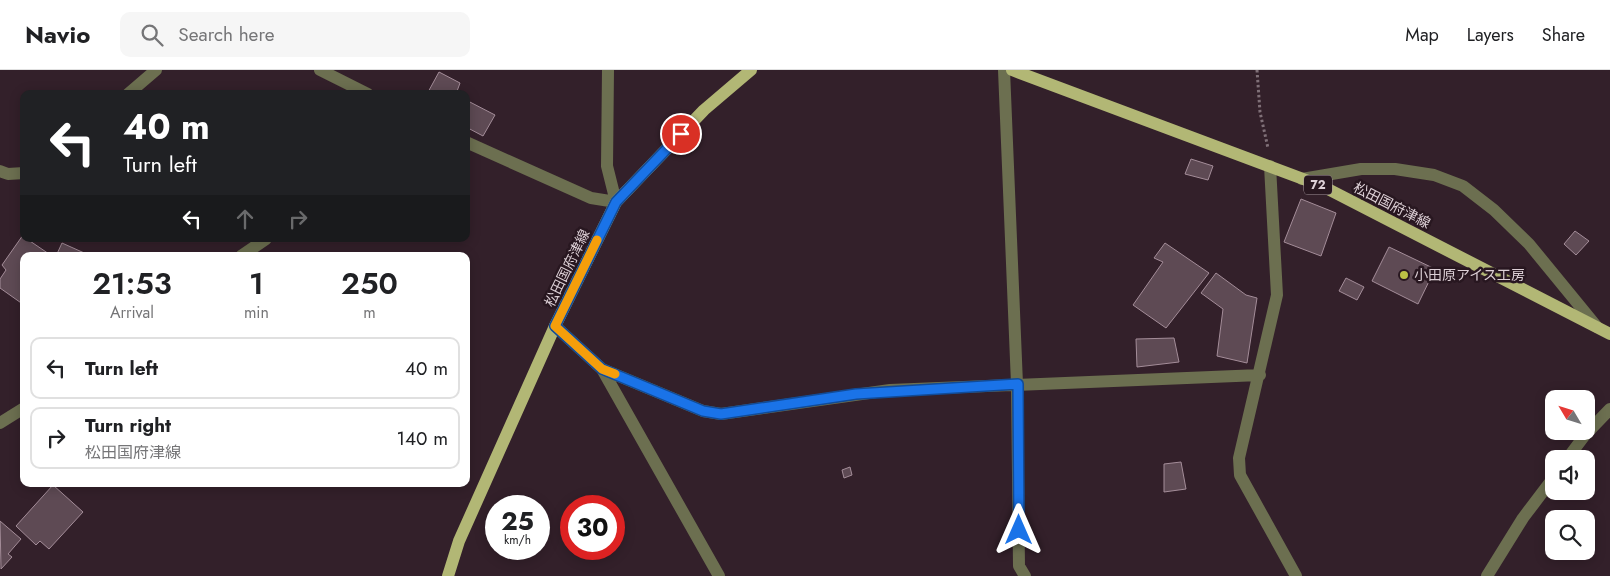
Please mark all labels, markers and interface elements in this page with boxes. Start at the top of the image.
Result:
search box [120,12,470,57]
text: Navio [25,17,90,52]
icon: search [138,21,166,49]
text: Search here [178,21,274,48]
text: Map [1405,22,1439,48]
text: Layers [1467,22,1514,48]
text: Share [1542,22,1585,48]
text: 40 m [123,102,210,152]
icon: left [40,110,105,175]
pin [660,113,702,155]
icon: arrive [667,120,695,148]
text: Turn left [123,148,197,180]
road number: 72 [1304,176,1332,194]
street label: 松田国府津線 [1350,177,1434,233]
icon: left [178,205,206,233]
icon: ahead [231,205,259,233]
icon: right [284,205,312,233]
street label: 松田国府津線 [540,226,594,310]
text: 21:53 [92,262,172,305]
text: 1 [249,262,264,305]
text: 250 [341,262,398,305]
place label: 小田原アイス工房 [1414,265,1525,285]
marker: 小田原アイス工房 [1398,269,1410,281]
text: Arrival [110,301,154,324]
text: min [244,301,269,324]
text: m [363,301,376,324]
icon: left [42,354,70,382]
text: Turn left [85,355,158,382]
text: 40 m [405,355,448,382]
north arrow [1545,390,1595,440]
map controls [1545,390,1595,560]
text: Turn right [85,412,171,439]
icon: right [42,424,70,452]
text: 140 m [396,425,448,452]
text: 松田国府津線 [85,441,181,464]
button: sound [1545,450,1595,500]
speed limit sign: 30 [560,495,625,560]
text: 25 [501,503,534,539]
position arrow [992,503,1044,555]
button: search [1545,510,1595,560]
text: km/h [504,531,531,549]

